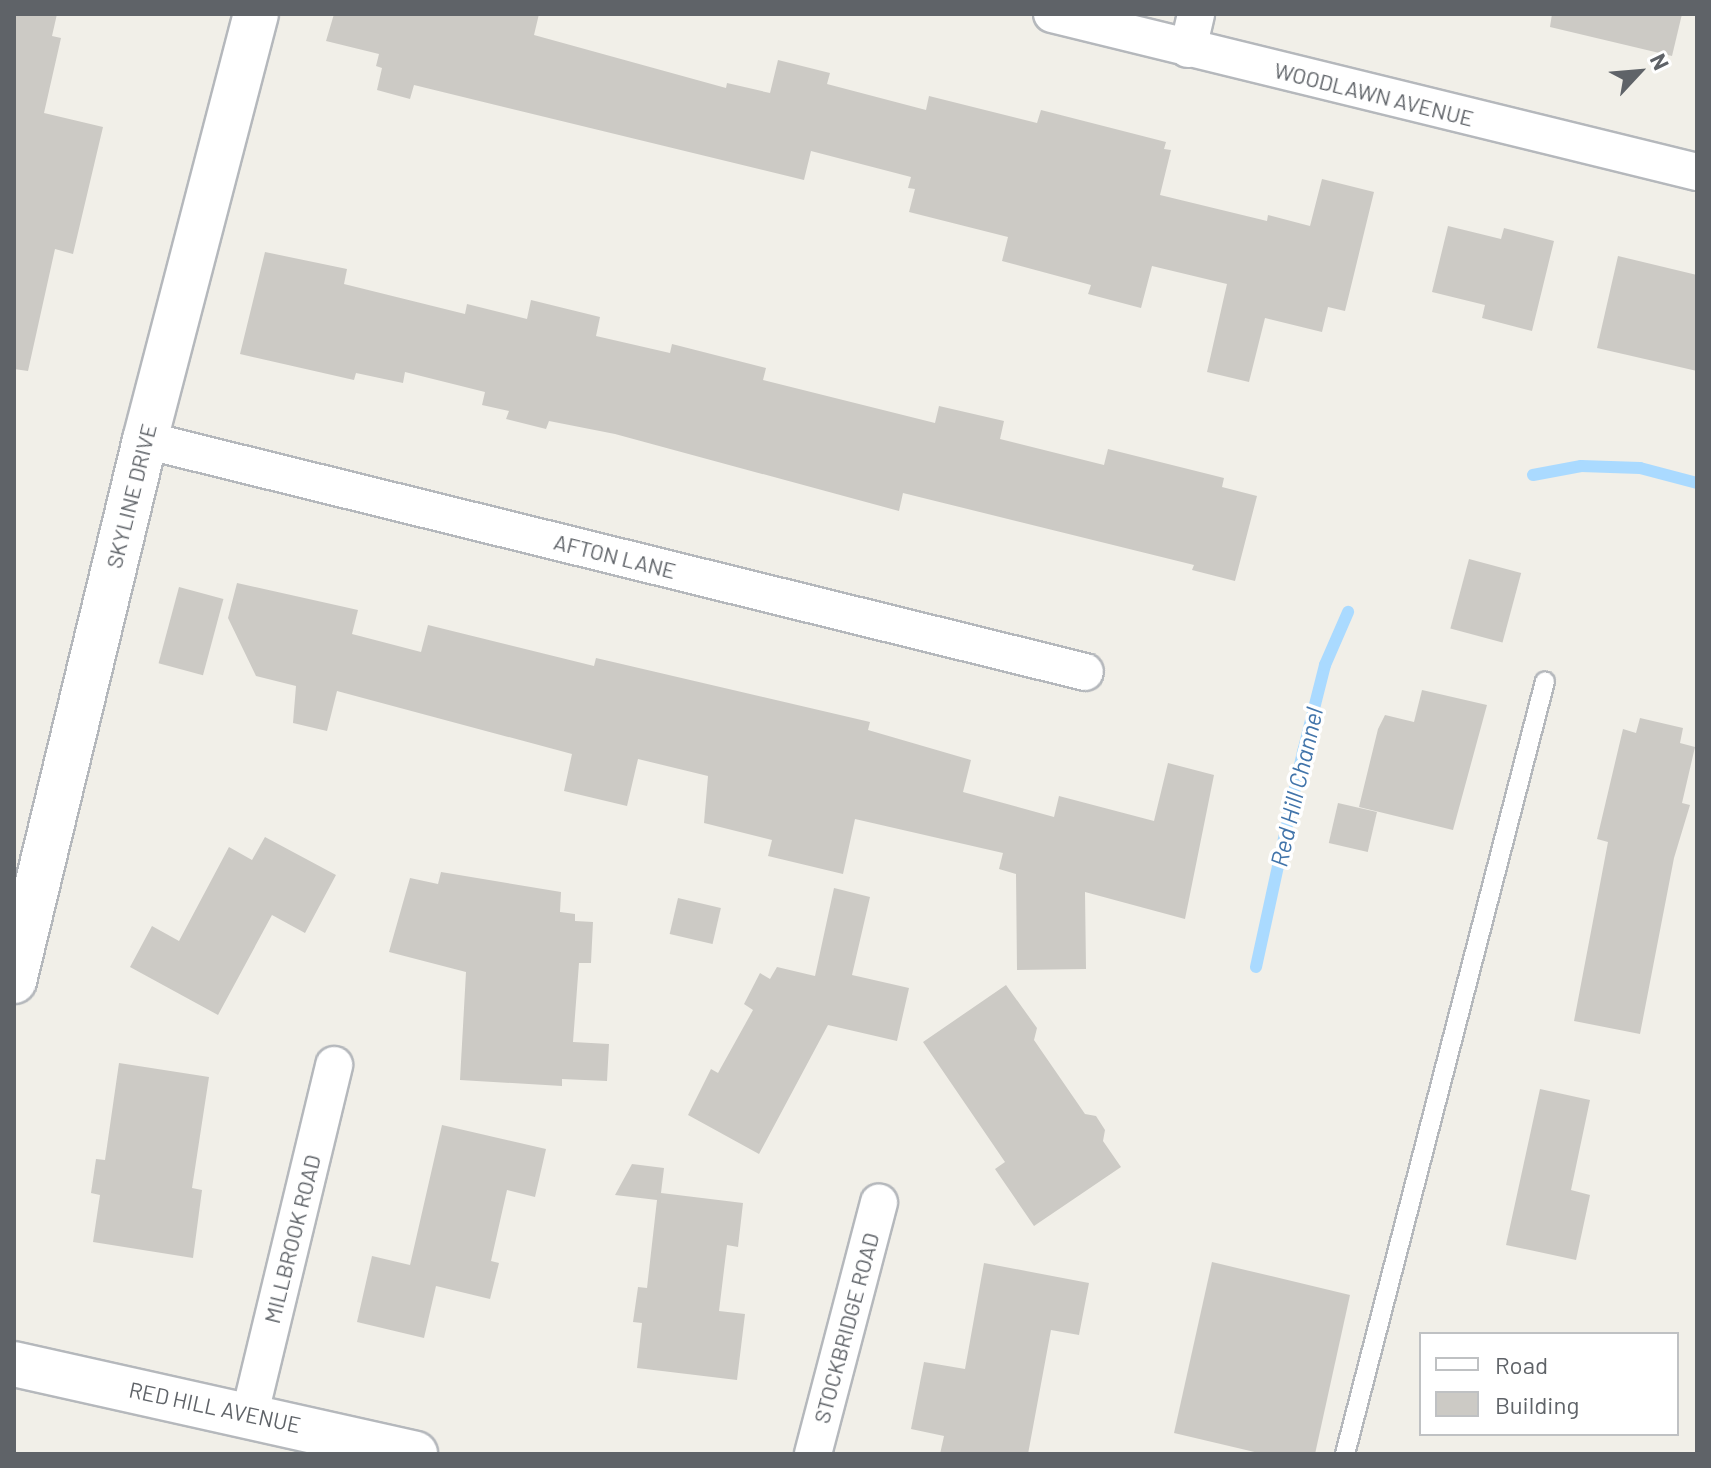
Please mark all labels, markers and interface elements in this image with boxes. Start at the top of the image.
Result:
north arrow [1599,32,1679,112]
text: N [1646,49,1675,74]
street label: WOODLAWN AVENUE [1272,56,1476,132]
street label: SKYLINE DRIVE [100,421,162,571]
street label: AFTON LANE [551,528,679,584]
water label: Red Hill Channel [1264,705,1328,869]
street label: MILLBROOK ROAD [258,1152,326,1326]
street label: STOCKBRIDGE ROAD [808,1230,884,1426]
legend [1419,1332,1679,1436]
text: Road [1495,1350,1548,1379]
street label: RED HILL AVENUE [127,1376,303,1438]
text: Building [1495,1390,1579,1419]

